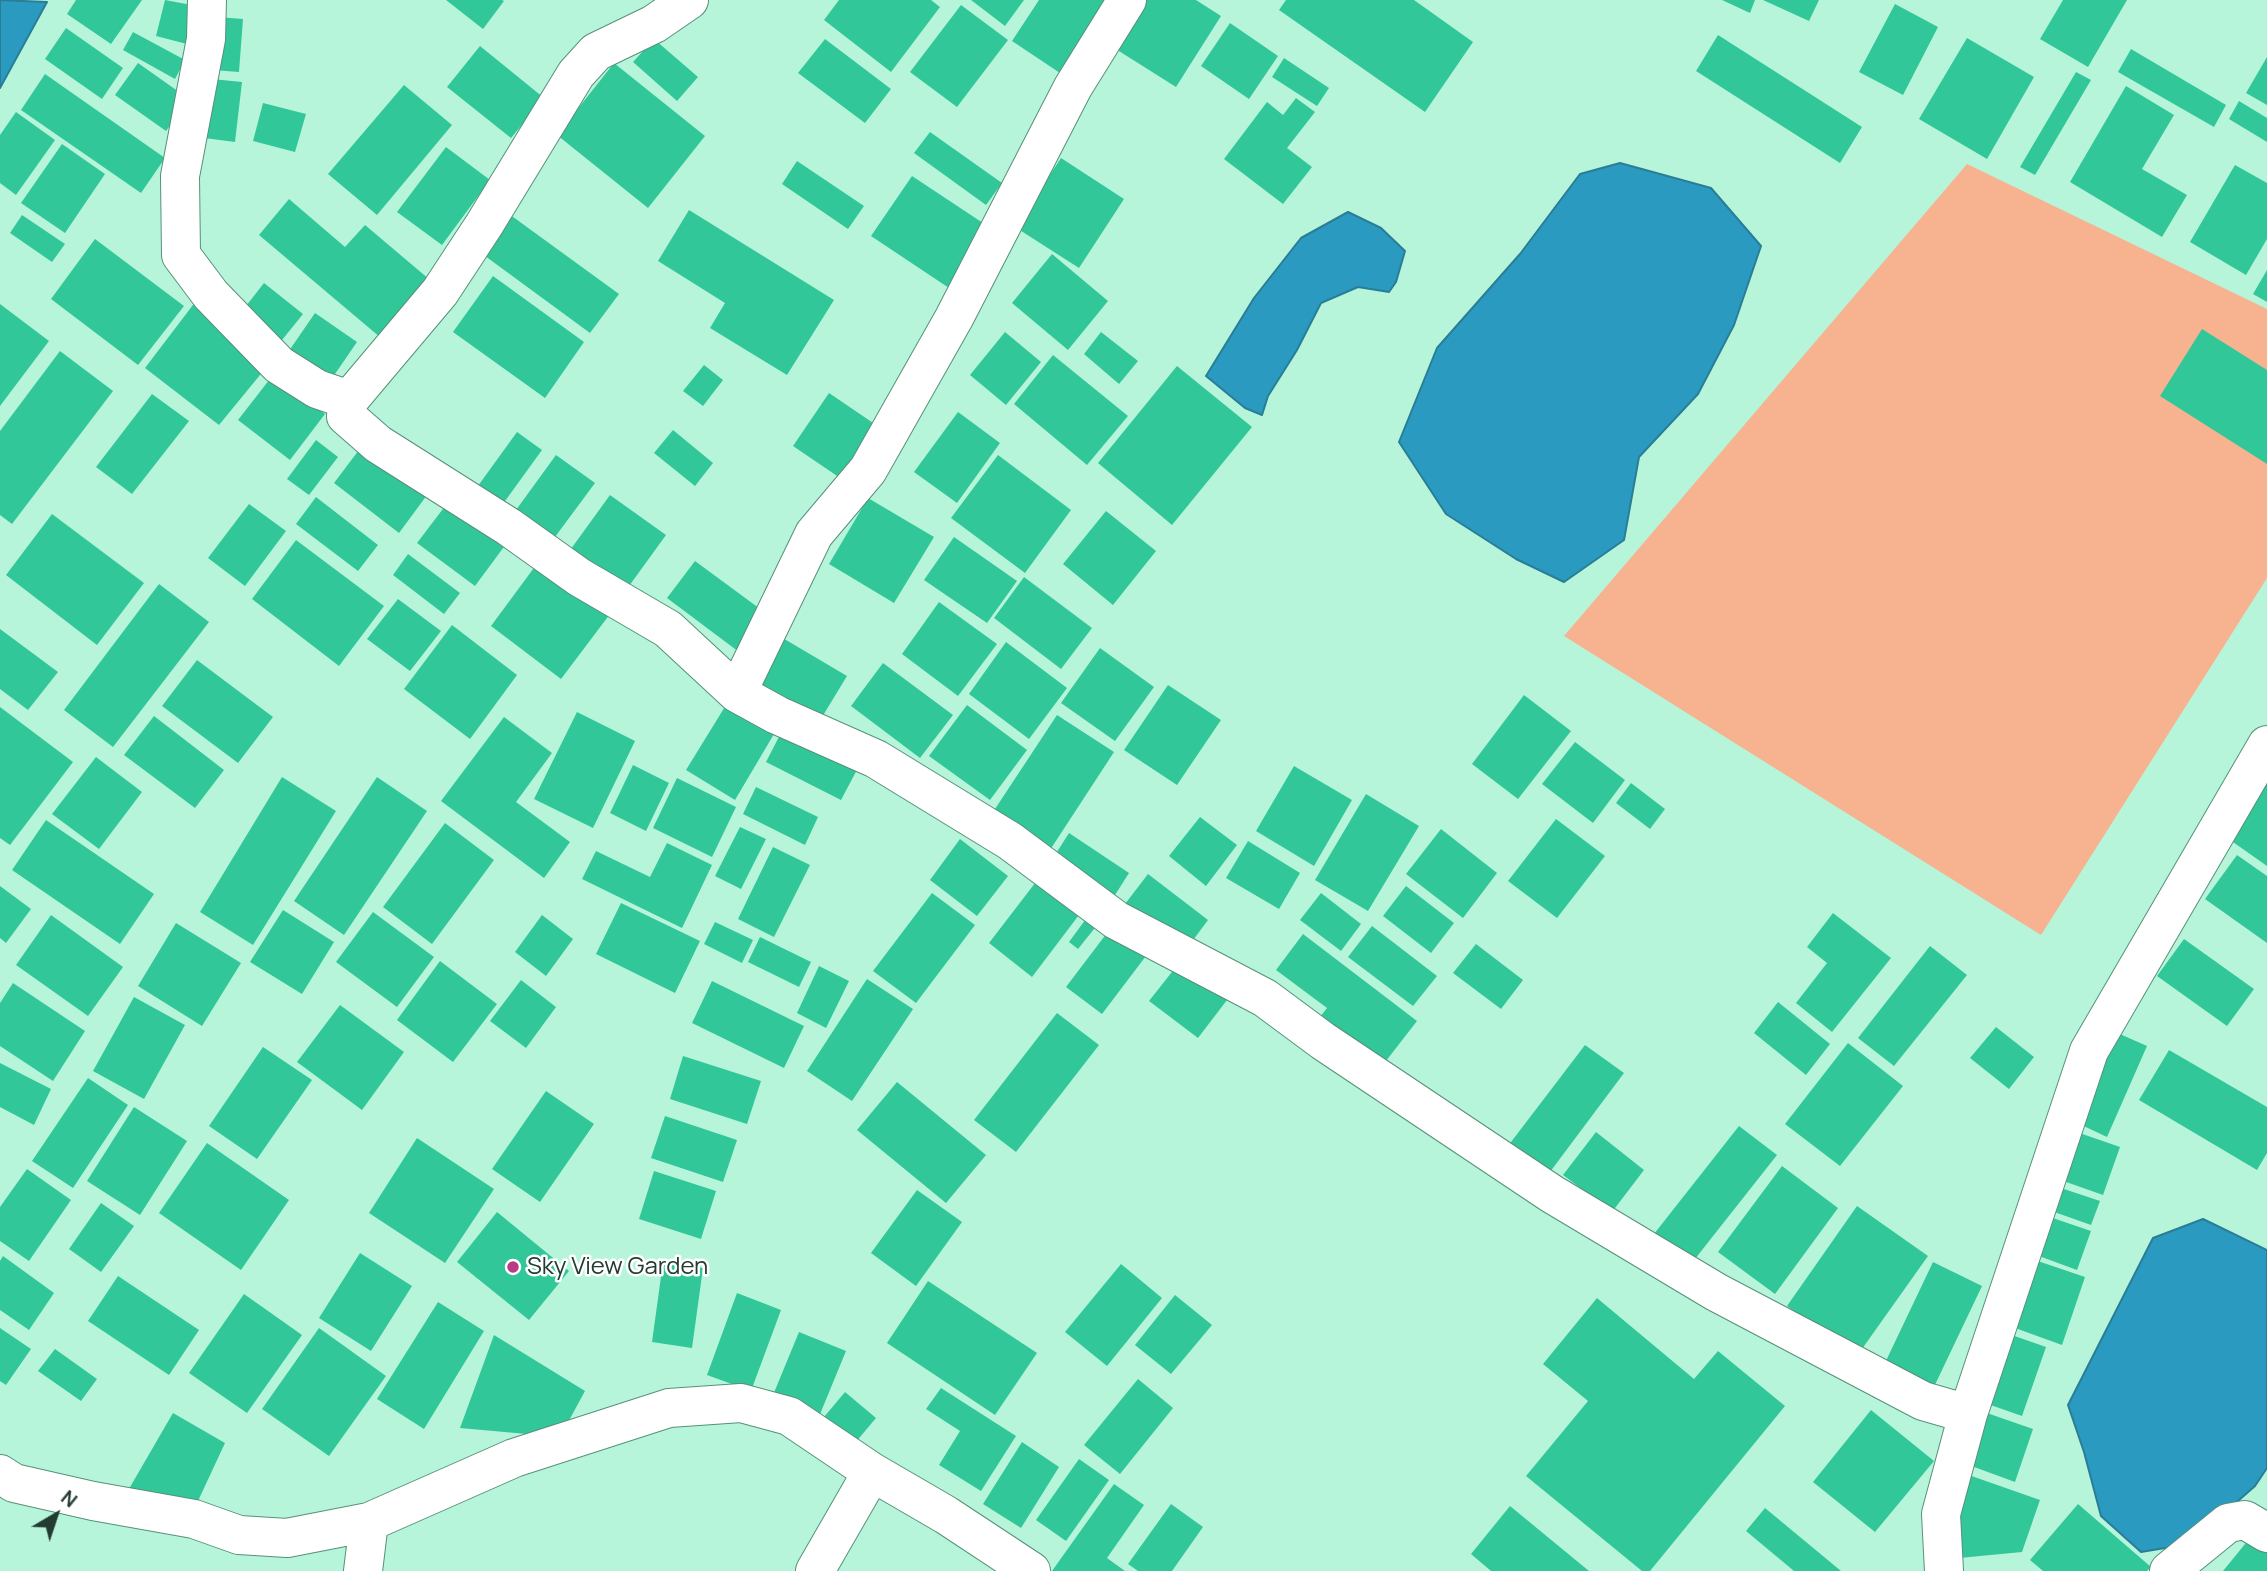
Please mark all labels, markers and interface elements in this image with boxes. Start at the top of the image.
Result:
place label: Sky View Garden [527,1253,708,1281]
marker: Sky View Garden [505,1259,521,1275]
north arrow [21,1480,91,1550]
text: N [56,1484,83,1513]

